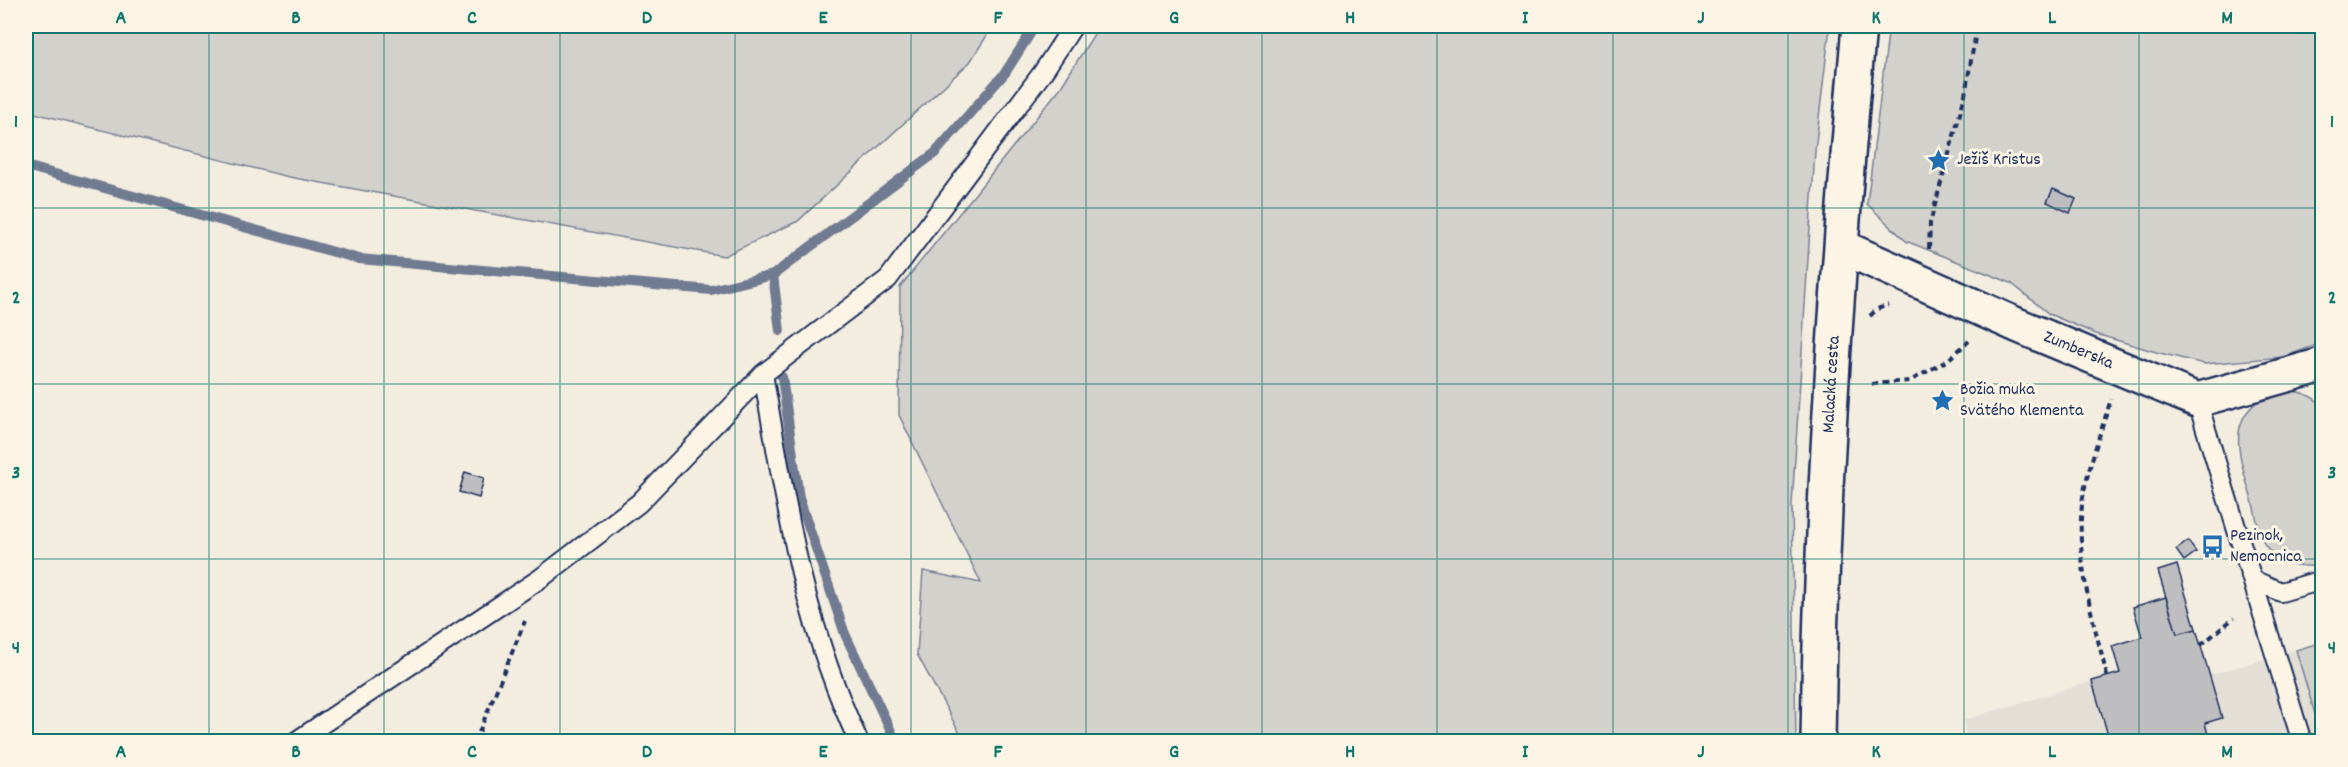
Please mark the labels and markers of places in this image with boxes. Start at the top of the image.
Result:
place icon: Ježiš Kristus [1926,147,1952,173]
place label: Ježiš Kristus [1957,148,2041,173]
place label: Božia muka Svätého Klementa [1960,378,2084,424]
place icon: Božia muka Svätého Klementa [1929,387,1955,413]
place label: Pezinok, Nemocnica [2230,524,2302,570]
bus stop icon: Pezinok, Nemocnica [2199,533,2225,559]

